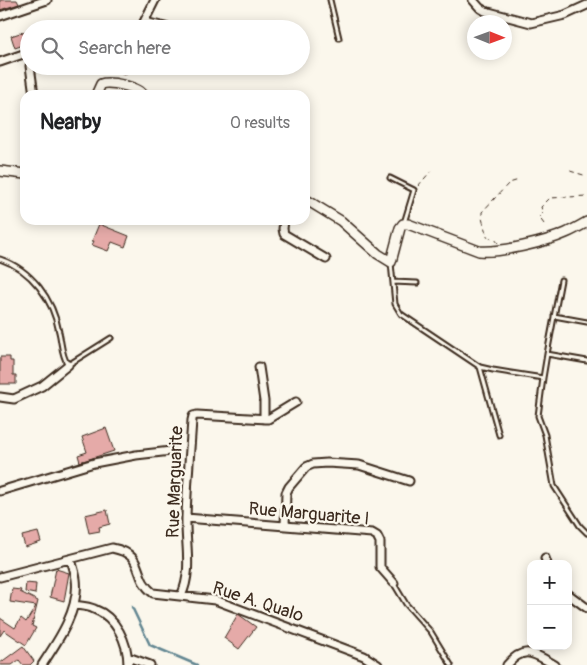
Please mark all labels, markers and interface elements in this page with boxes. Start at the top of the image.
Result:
north arrow [467,15,512,60]
search box [20,20,310,75]
icon: search [38,34,66,62]
text: Search here [78,36,171,60]
text: Nearby [40,109,101,136]
text: 0 results [230,113,290,133]
street label: Rue Marguarite [162,425,188,538]
street label: Rue Marguarite I [248,497,370,531]
map controls [527,560,572,650]
button: + [527,560,572,605]
street label: Rue A. Qualo [210,577,307,628]
button: − [527,605,572,650]

